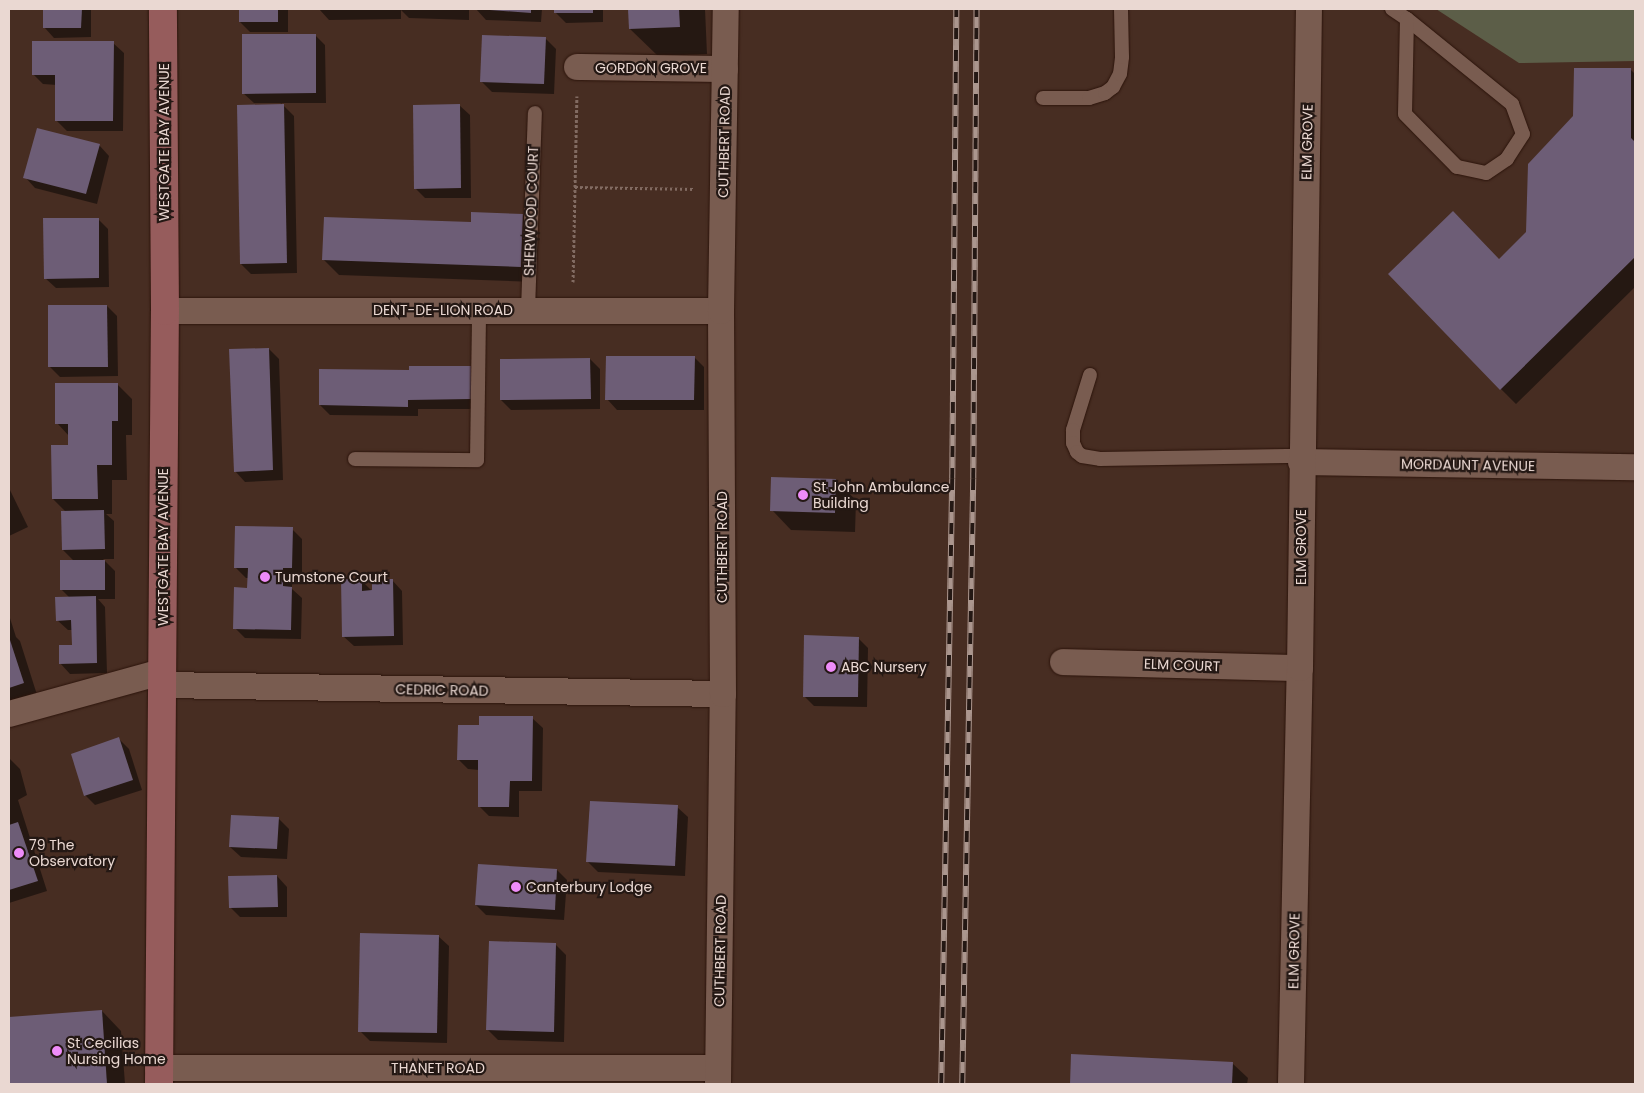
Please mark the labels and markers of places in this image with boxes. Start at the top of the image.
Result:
place label: St John Ambulance Building [813,479,949,512]
marker: St John Ambulance Building [797,489,809,501]
place label: Tumstone Court [275,569,388,585]
marker: Tumstone Court [259,571,271,583]
place label: ABC Nursery [841,659,927,675]
marker: ABC Nursery [825,661,837,673]
place label: 79 The Observatory [29,837,115,870]
marker: 79 The Observatory [13,847,25,859]
place label: Canterbury Lodge [526,879,652,895]
marker: Canterbury Lodge [510,881,522,893]
place label: St Cecilias Nursing Home [67,1035,166,1068]
marker: St Cecilias Nursing Home [51,1045,63,1057]

